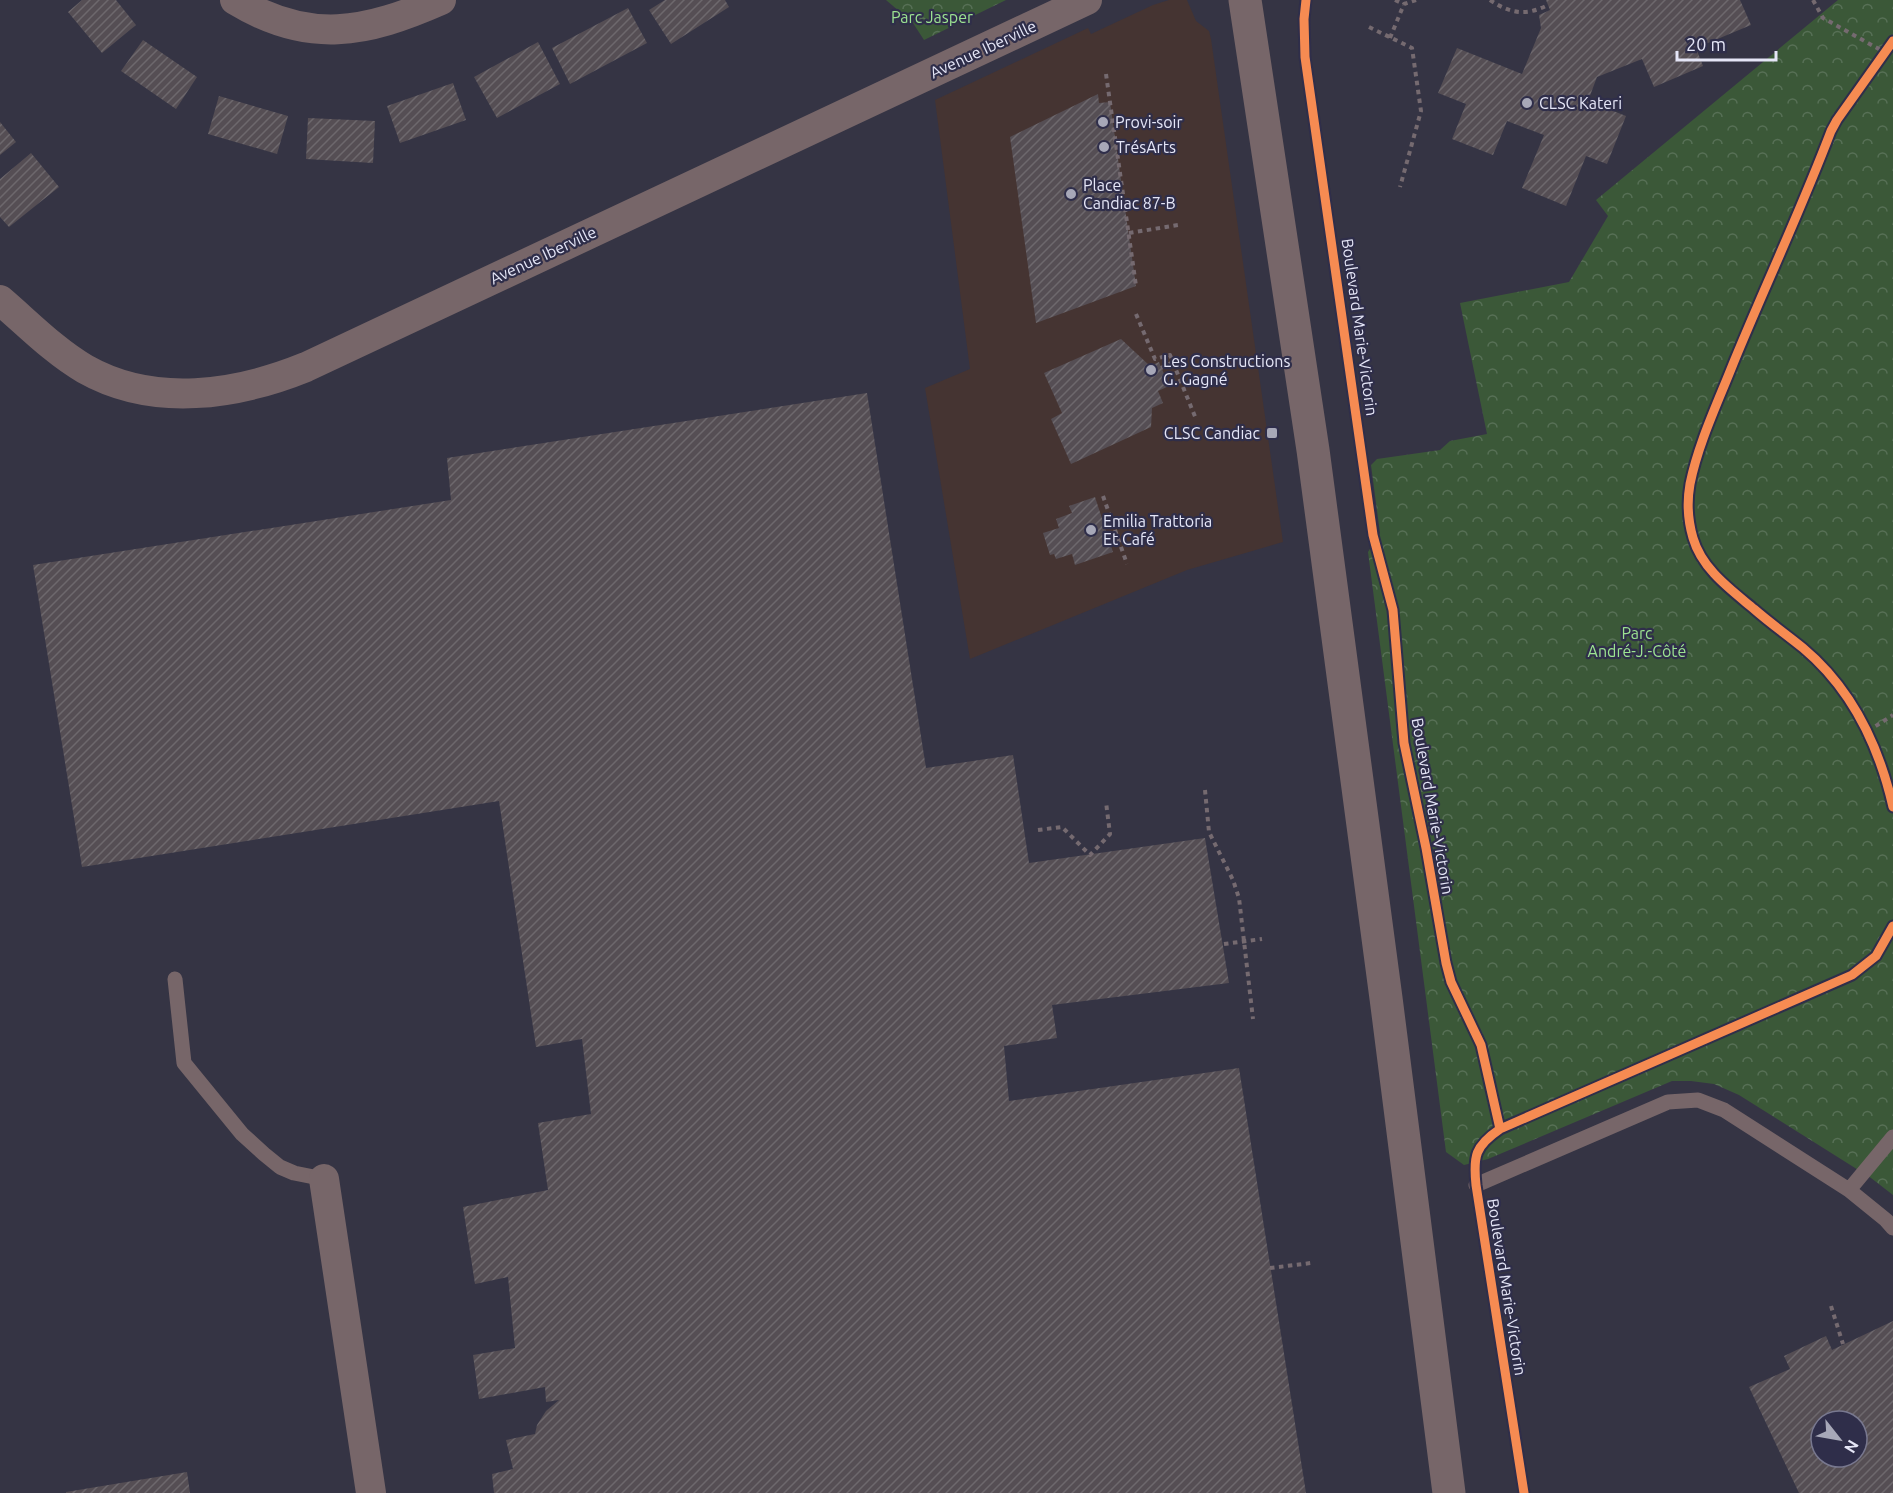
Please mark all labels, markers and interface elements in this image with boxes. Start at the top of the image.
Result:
park label: Parc Jasper [891,8,973,26]
street label: Avenue Iberville [927,17,1039,81]
scale bar [1677,24,1776,62]
text: 20 m [1686,34,1726,54]
place label: CLSC Kateri [1539,94,1622,112]
marker: CLSC Kateri [1520,96,1534,110]
place label: Provi-soir [1115,113,1183,131]
marker: Provi-soir [1096,115,1110,129]
place label: TrésArts [1116,138,1176,156]
marker: TrésArts [1097,140,1111,154]
place label: Place Candiac 87-B [1083,176,1176,212]
marker: Place Candiac 87-B [1064,187,1078,201]
street label: Avenue Iberville [487,223,599,287]
street label: Boulevard Marie-Victorin [1339,237,1381,417]
place label: Les Constructions G. Gagné [1163,352,1290,388]
marker: Les Constructions G. Gagné [1144,363,1158,377]
place label: CLSC Candiac [1164,424,1261,442]
marker: CLSC Candiac [1265,426,1279,440]
place label: Emilia Trattoria Et Café [1103,512,1212,548]
marker: Emilia Trattoria Et Café [1084,523,1098,537]
park label: Parc André-J.-Côté [1588,624,1686,660]
street label: Boulevard Marie-Victorin [1409,716,1457,896]
street label: Boulevard Marie-Victorin [1484,1197,1530,1377]
north arrow [1809,1409,1869,1469]
text: N [1841,1437,1863,1456]

